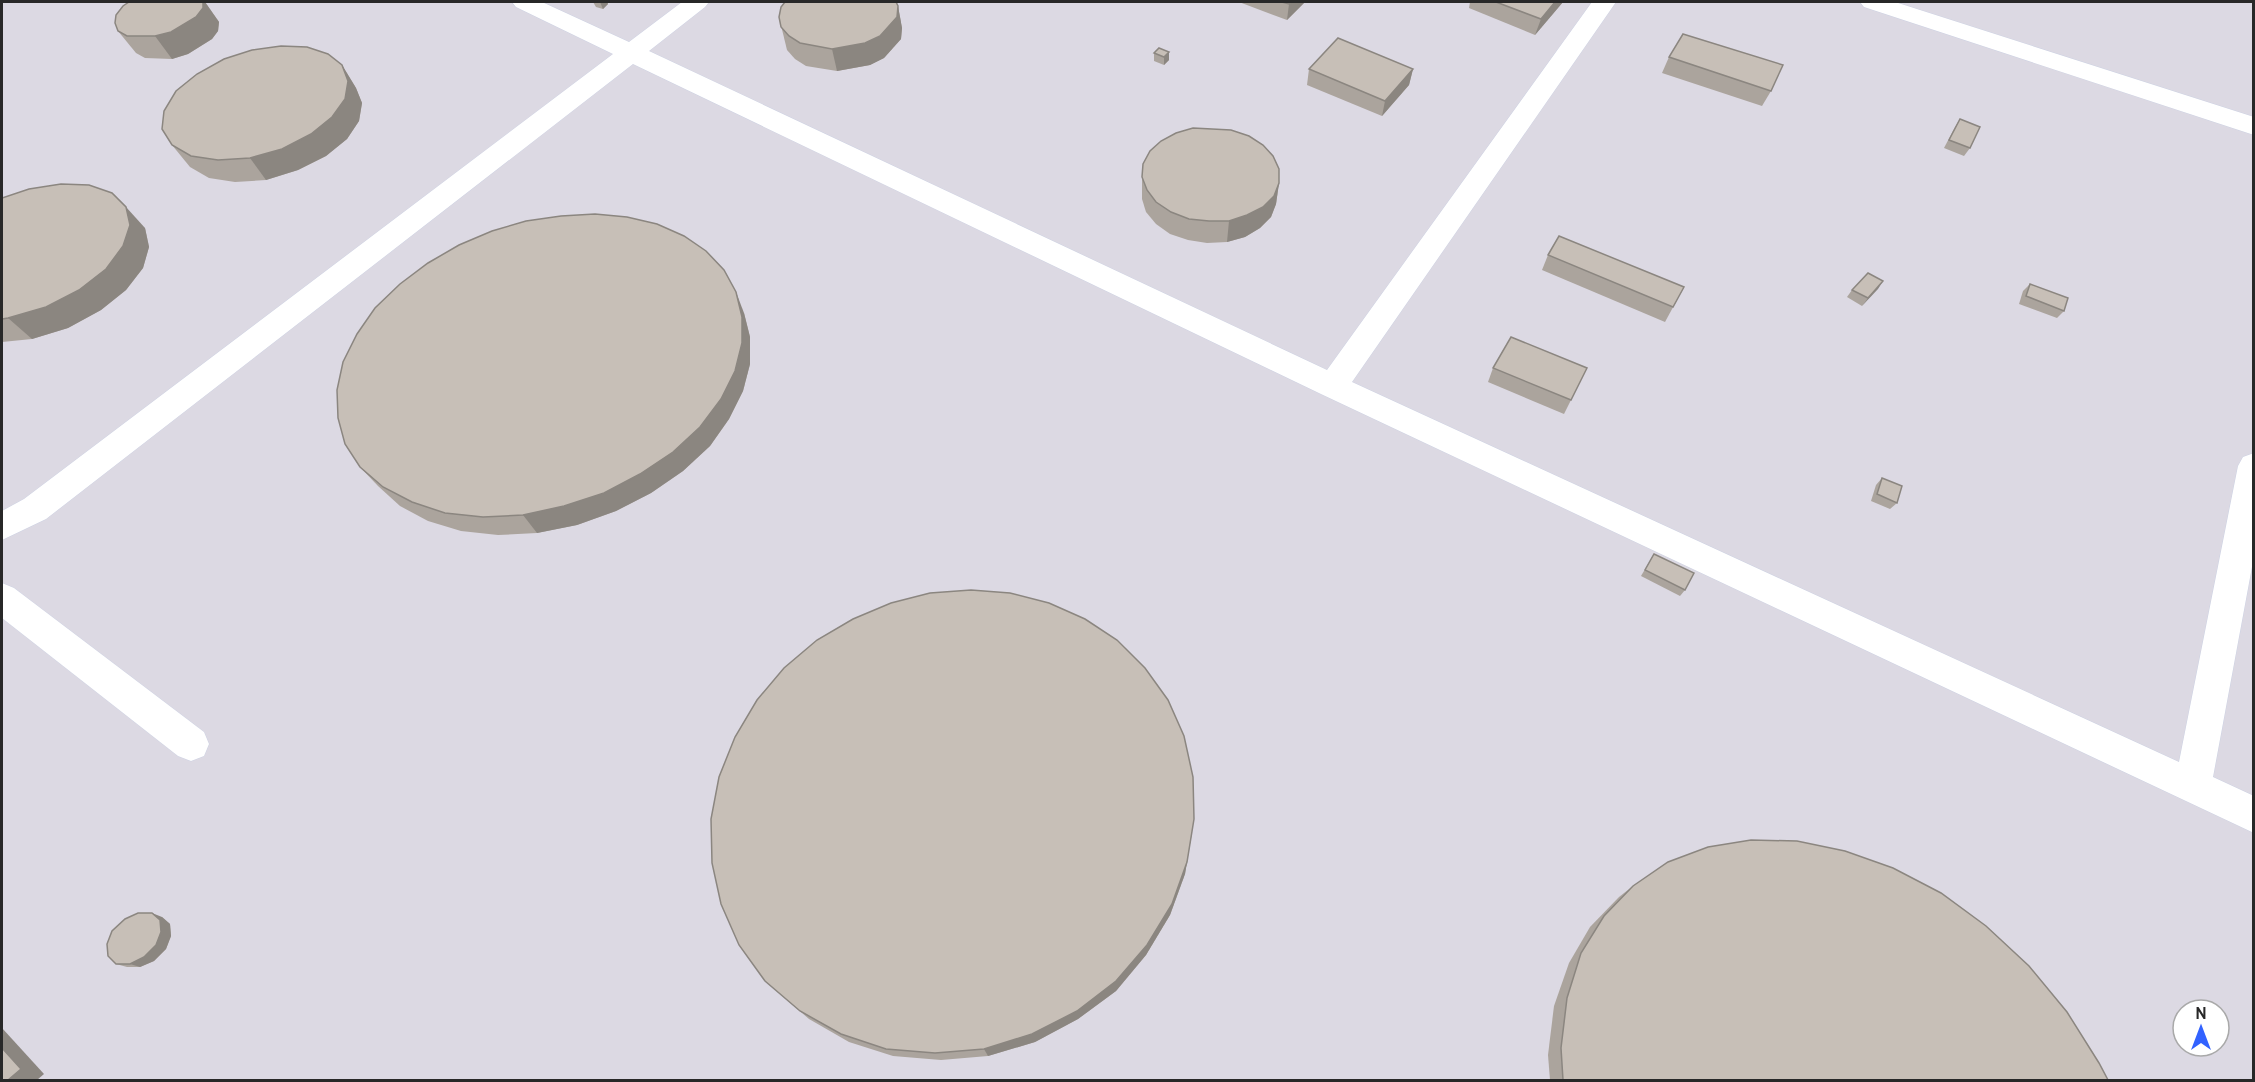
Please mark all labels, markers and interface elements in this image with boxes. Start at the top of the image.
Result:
north arrow [2171,998,2231,1058]
text: N [2195,1005,2207,1025]

